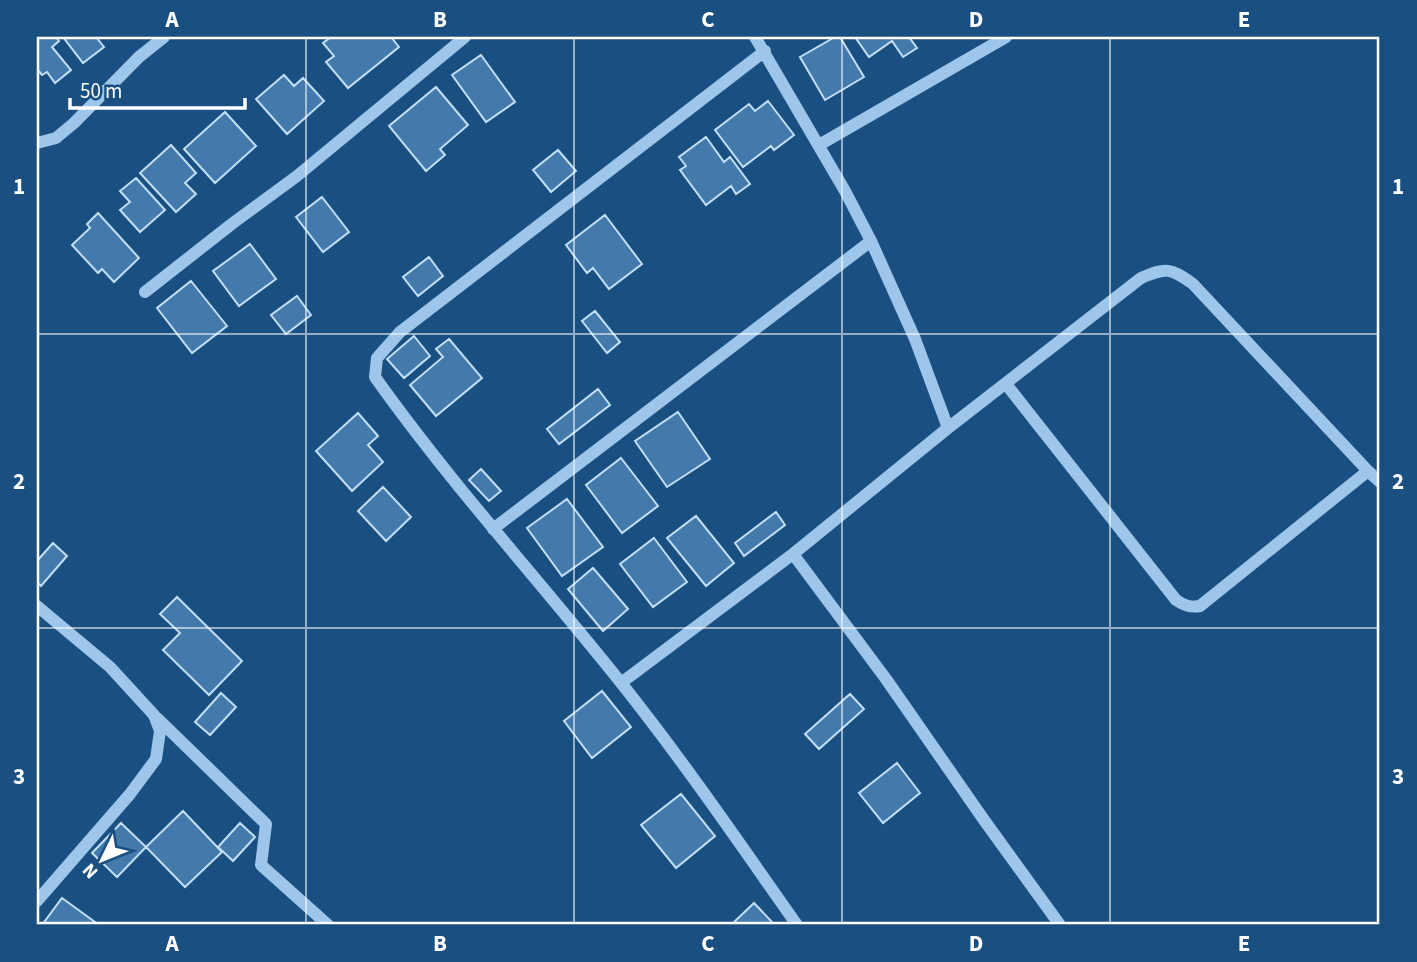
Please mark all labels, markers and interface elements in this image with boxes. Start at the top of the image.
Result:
text: A [164,3,179,36]
text: B [433,3,447,36]
text: C [701,3,715,36]
text: D [969,3,983,36]
text: E [1238,3,1250,36]
scale bar [70,66,245,110]
text: 50 m [80,76,122,106]
text: 1 [13,170,25,203]
text: 1 [1392,170,1404,203]
text: 2 [13,465,25,498]
text: 2 [1392,465,1404,498]
text: 3 [13,760,25,793]
text: 3 [1392,760,1404,793]
north arrow [66,825,136,895]
text: N [76,857,105,884]
text: A [164,927,179,960]
text: B [433,927,447,960]
text: C [701,927,715,960]
text: D [969,927,983,960]
text: E [1238,927,1250,960]

